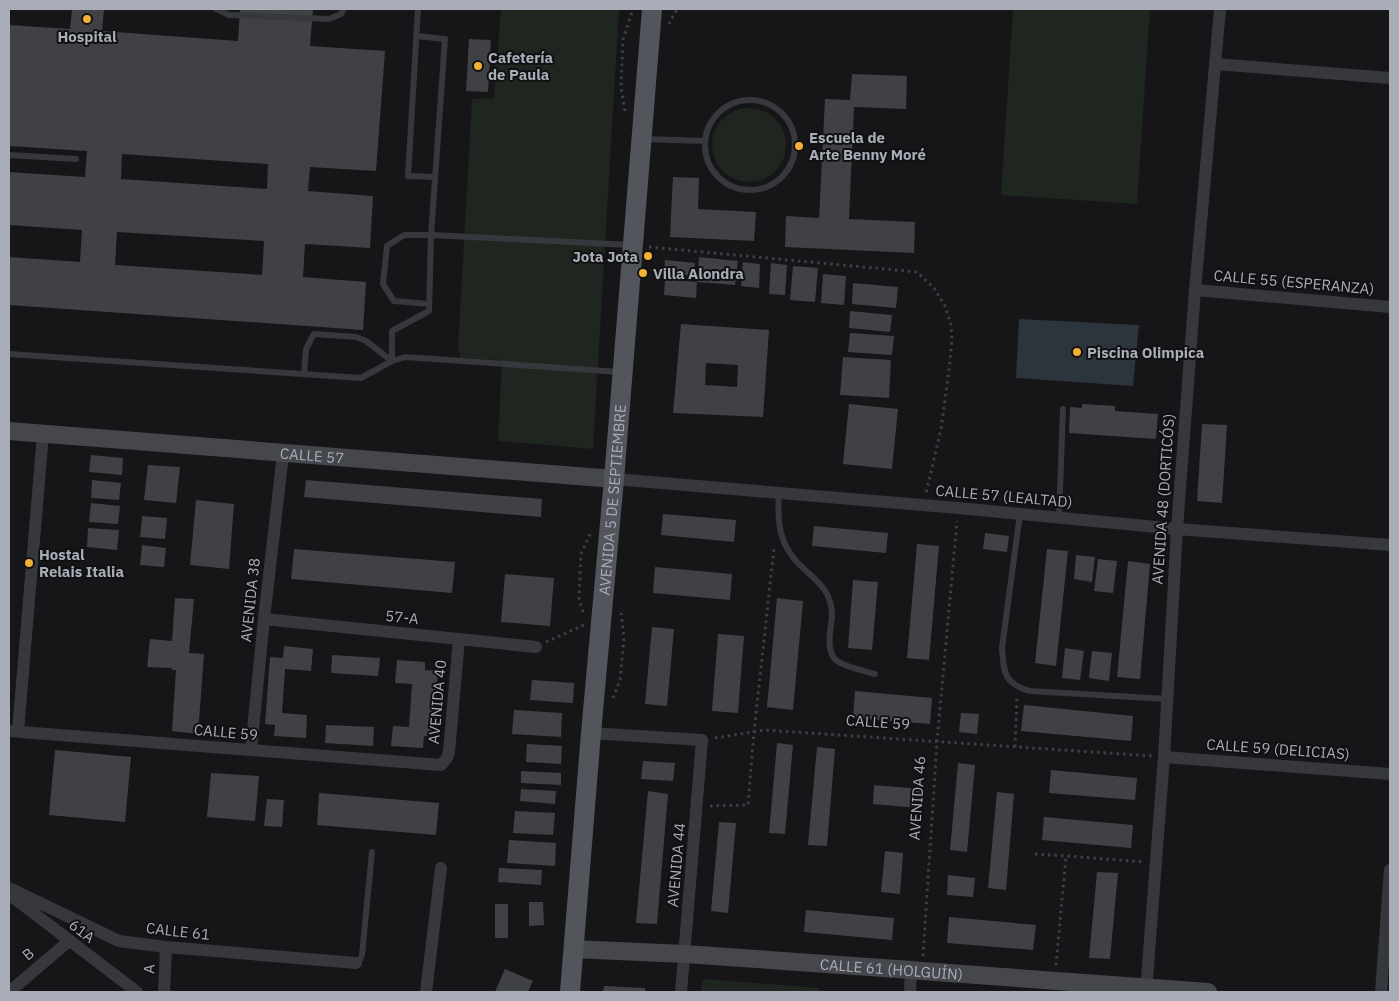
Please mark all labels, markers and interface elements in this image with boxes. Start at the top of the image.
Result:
marker: Hospital [81,13,93,25]
place label: Hospital [57,27,117,46]
place label: Cafetería de Paula [488,48,554,84]
marker: Cafetería de Paula [472,60,484,72]
place label: Escuela de Arte Benny Moré [809,128,926,164]
marker: Escuela de Arte Benny Moré [793,140,805,152]
place label: Jota Jota [572,247,638,266]
marker: Jota Jota [642,250,654,262]
place label: Villa Alondra [653,264,744,283]
street label: CALLE 55 (ESPERANZA) [1213,266,1375,298]
marker: Villa Alondra [637,267,649,279]
place label: Piscina Olimpica [1087,343,1205,362]
marker: Piscina Olimpica [1071,346,1083,358]
street label: AVENIDA 5 DE SEPTIEMBRE [594,404,630,596]
street label: AVENIDA 48 (DORTICÓS) [1148,413,1178,585]
street label: CALLE 57 [279,443,345,467]
street label: CALLE 57 (LEALTAD) [935,481,1073,511]
place label: Hostal Relais Italia [39,545,124,581]
marker: Hostal Relais Italia [23,557,35,569]
street label: AVENIDA 38 [236,557,264,643]
street label: 57-A [384,606,420,628]
street label: AVENIDA 40 [424,659,450,745]
street label: CALLE 59 [845,710,911,734]
street label: CALLE 59 [193,720,259,744]
street label: CALLE 59 (DELICIAS) [1206,735,1350,763]
street label: AVENIDA 46 [905,755,929,841]
street label: AVENIDA 44 [663,822,689,908]
street label: 61A [65,915,99,947]
street label: CALLE 61 [145,918,211,944]
street label: B [18,944,38,964]
street label: CALLE 61 (HOLGUÍN) [819,954,964,983]
street label: A [139,963,159,974]

